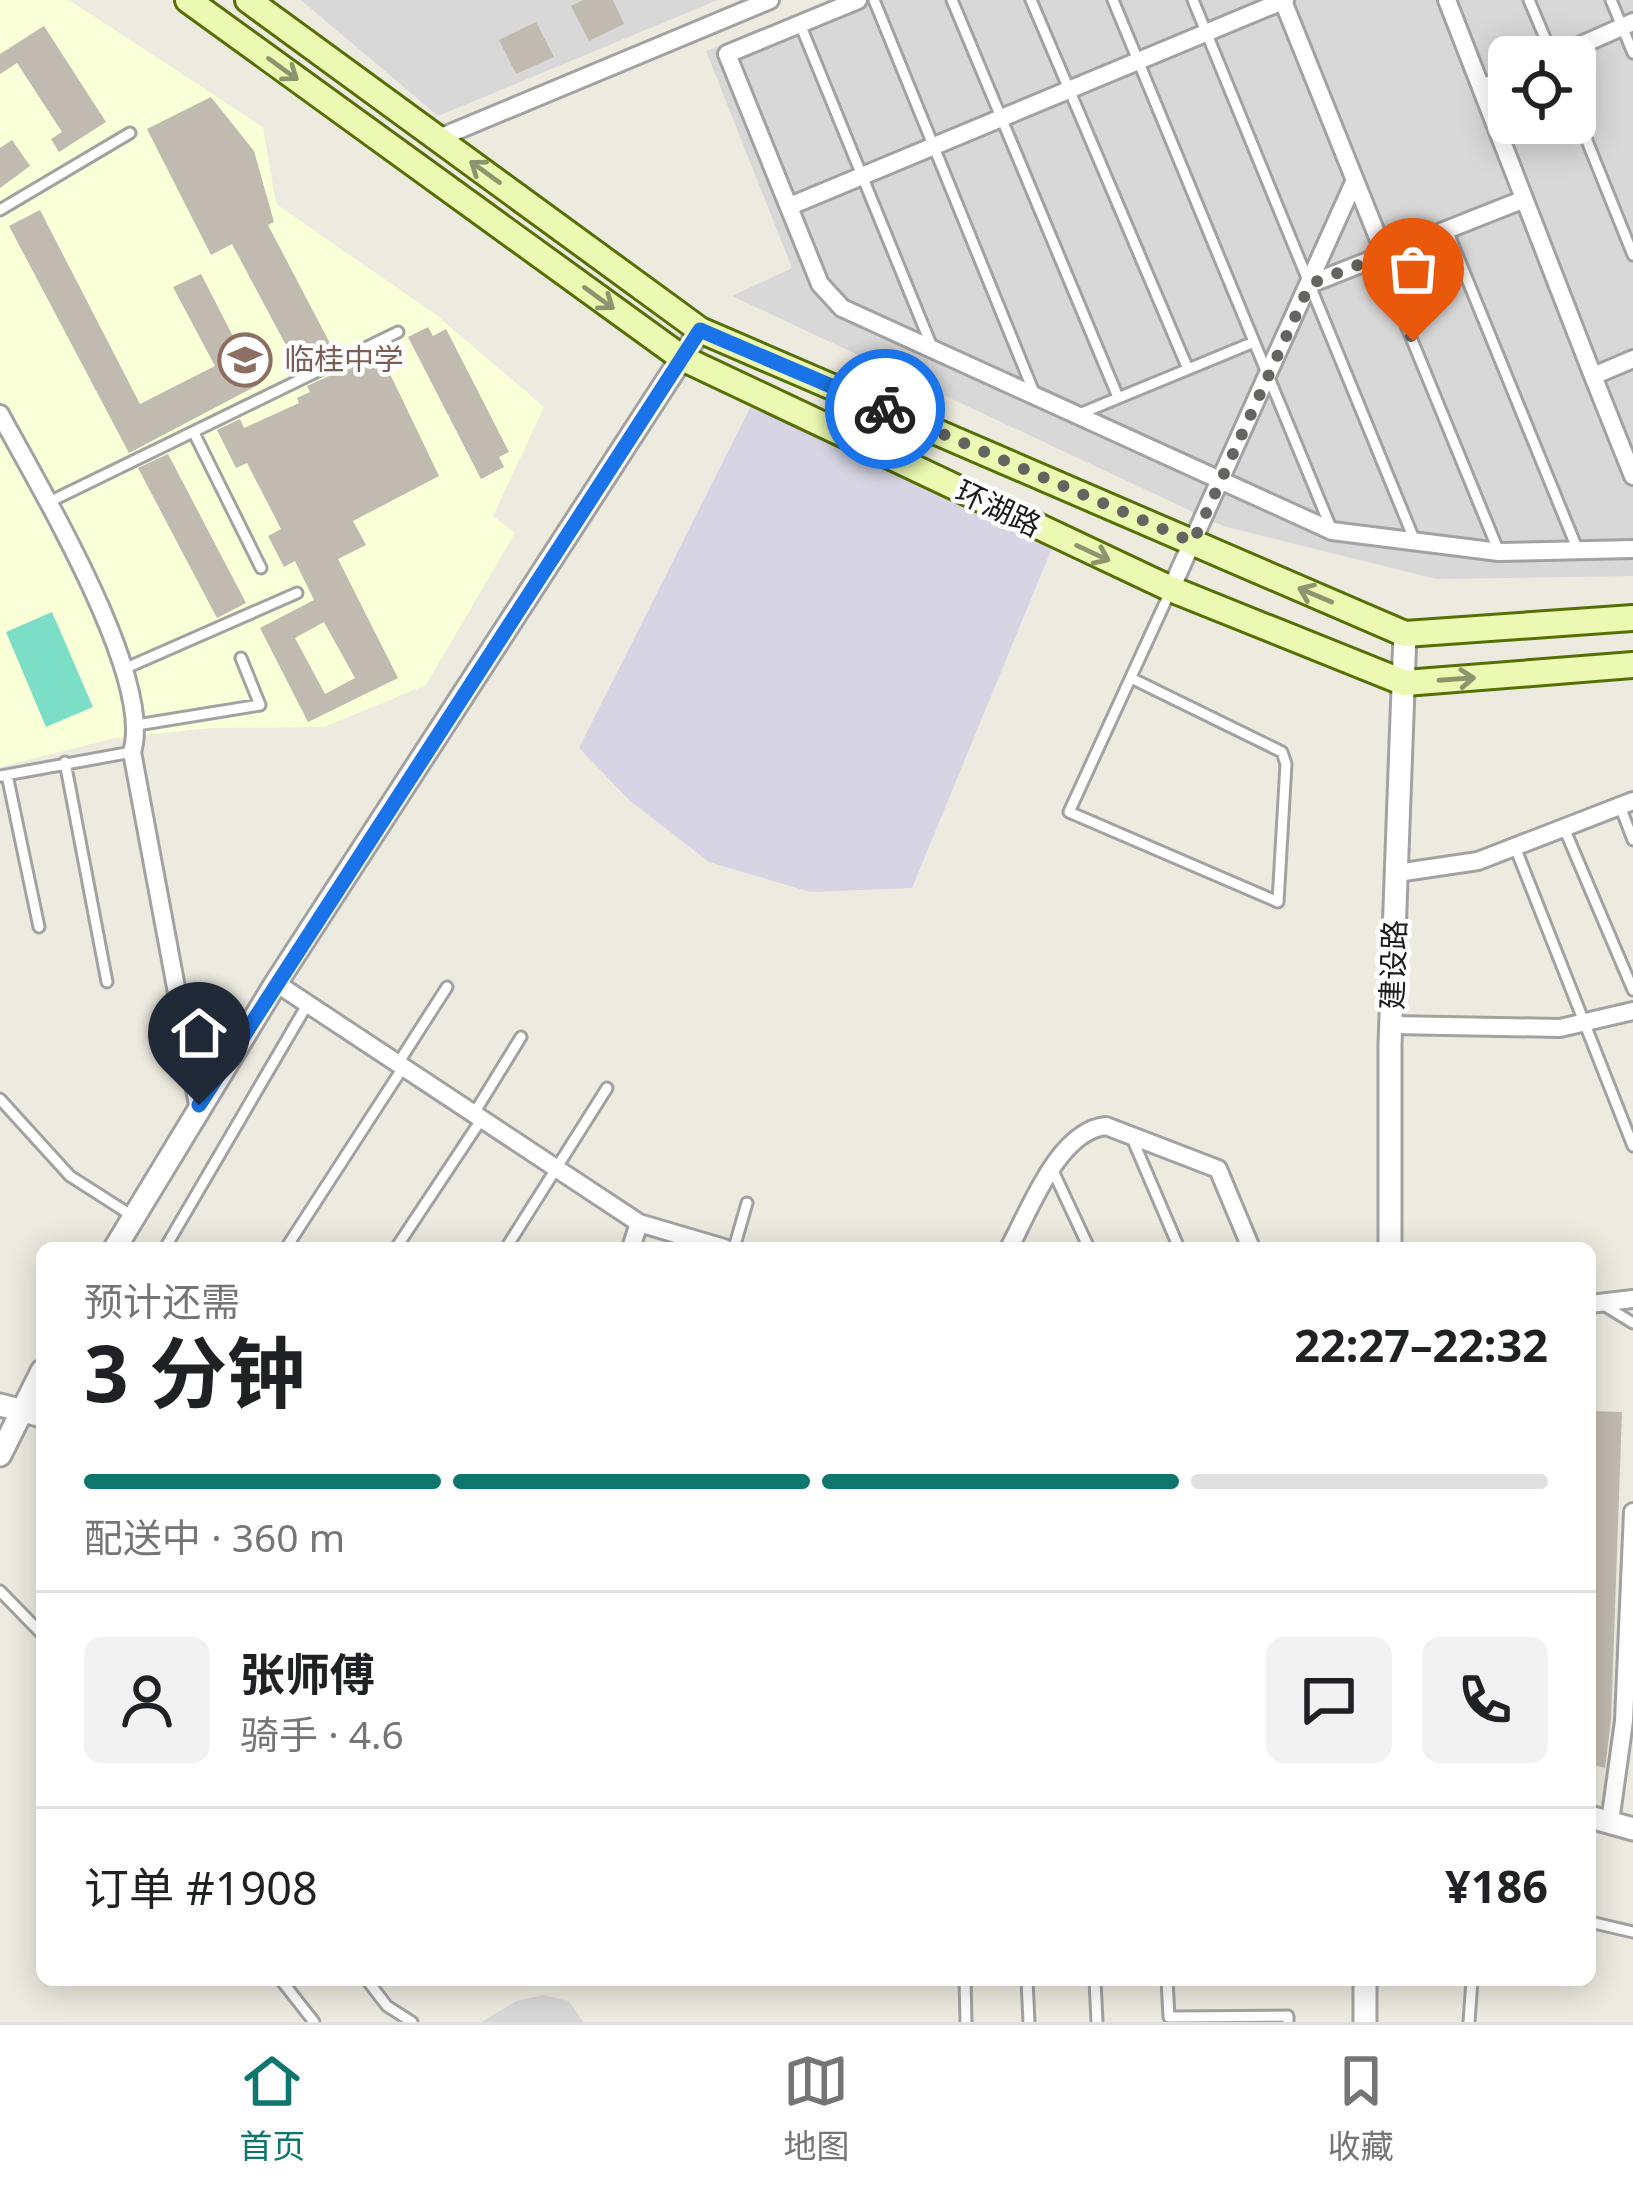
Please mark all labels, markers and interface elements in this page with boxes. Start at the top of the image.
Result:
map controls [1488,36,1596,144]
button: locate [1488,36,1596,144]
one-way arrow [266,55,299,81]
one-way arrow [469,160,502,186]
pin [1362,218,1464,341]
icon: bag [1380,236,1446,302]
one-way arrow [582,285,615,310]
school or university icon: 临桂中学 [217,332,273,388]
place label: 临桂中学 [284,338,404,379]
courier [825,349,945,469]
icon: bike [852,376,918,442]
street label: 环湖路 [949,470,1048,545]
one-way arrow [1074,543,1110,565]
one-way arrow [1297,582,1333,604]
one-way arrow [1437,667,1476,690]
street label: 建设路 [1370,919,1415,1011]
pin [148,982,250,1105]
icon: home [166,1000,232,1066]
text: 预计还需 [84,1274,240,1327]
text: 22:27–22:32 [1294,1314,1548,1375]
text: 3 分钟 [84,1319,305,1425]
text: 配送中 · 360 m [84,1510,345,1563]
button: person [84,1637,210,1763]
button: chat [1266,1637,1392,1763]
button: phone [1422,1637,1548,1763]
text: 张师傅 [240,1643,375,1704]
text: 骑手 · 4.6 [240,1707,404,1760]
text: ¥186 [1445,1855,1548,1916]
text: 订单 #1908 [84,1857,318,1918]
tab: 首页 [239,2048,305,2168]
tab: 地图 [783,2048,849,2168]
tab: 收藏 [1328,2048,1394,2168]

